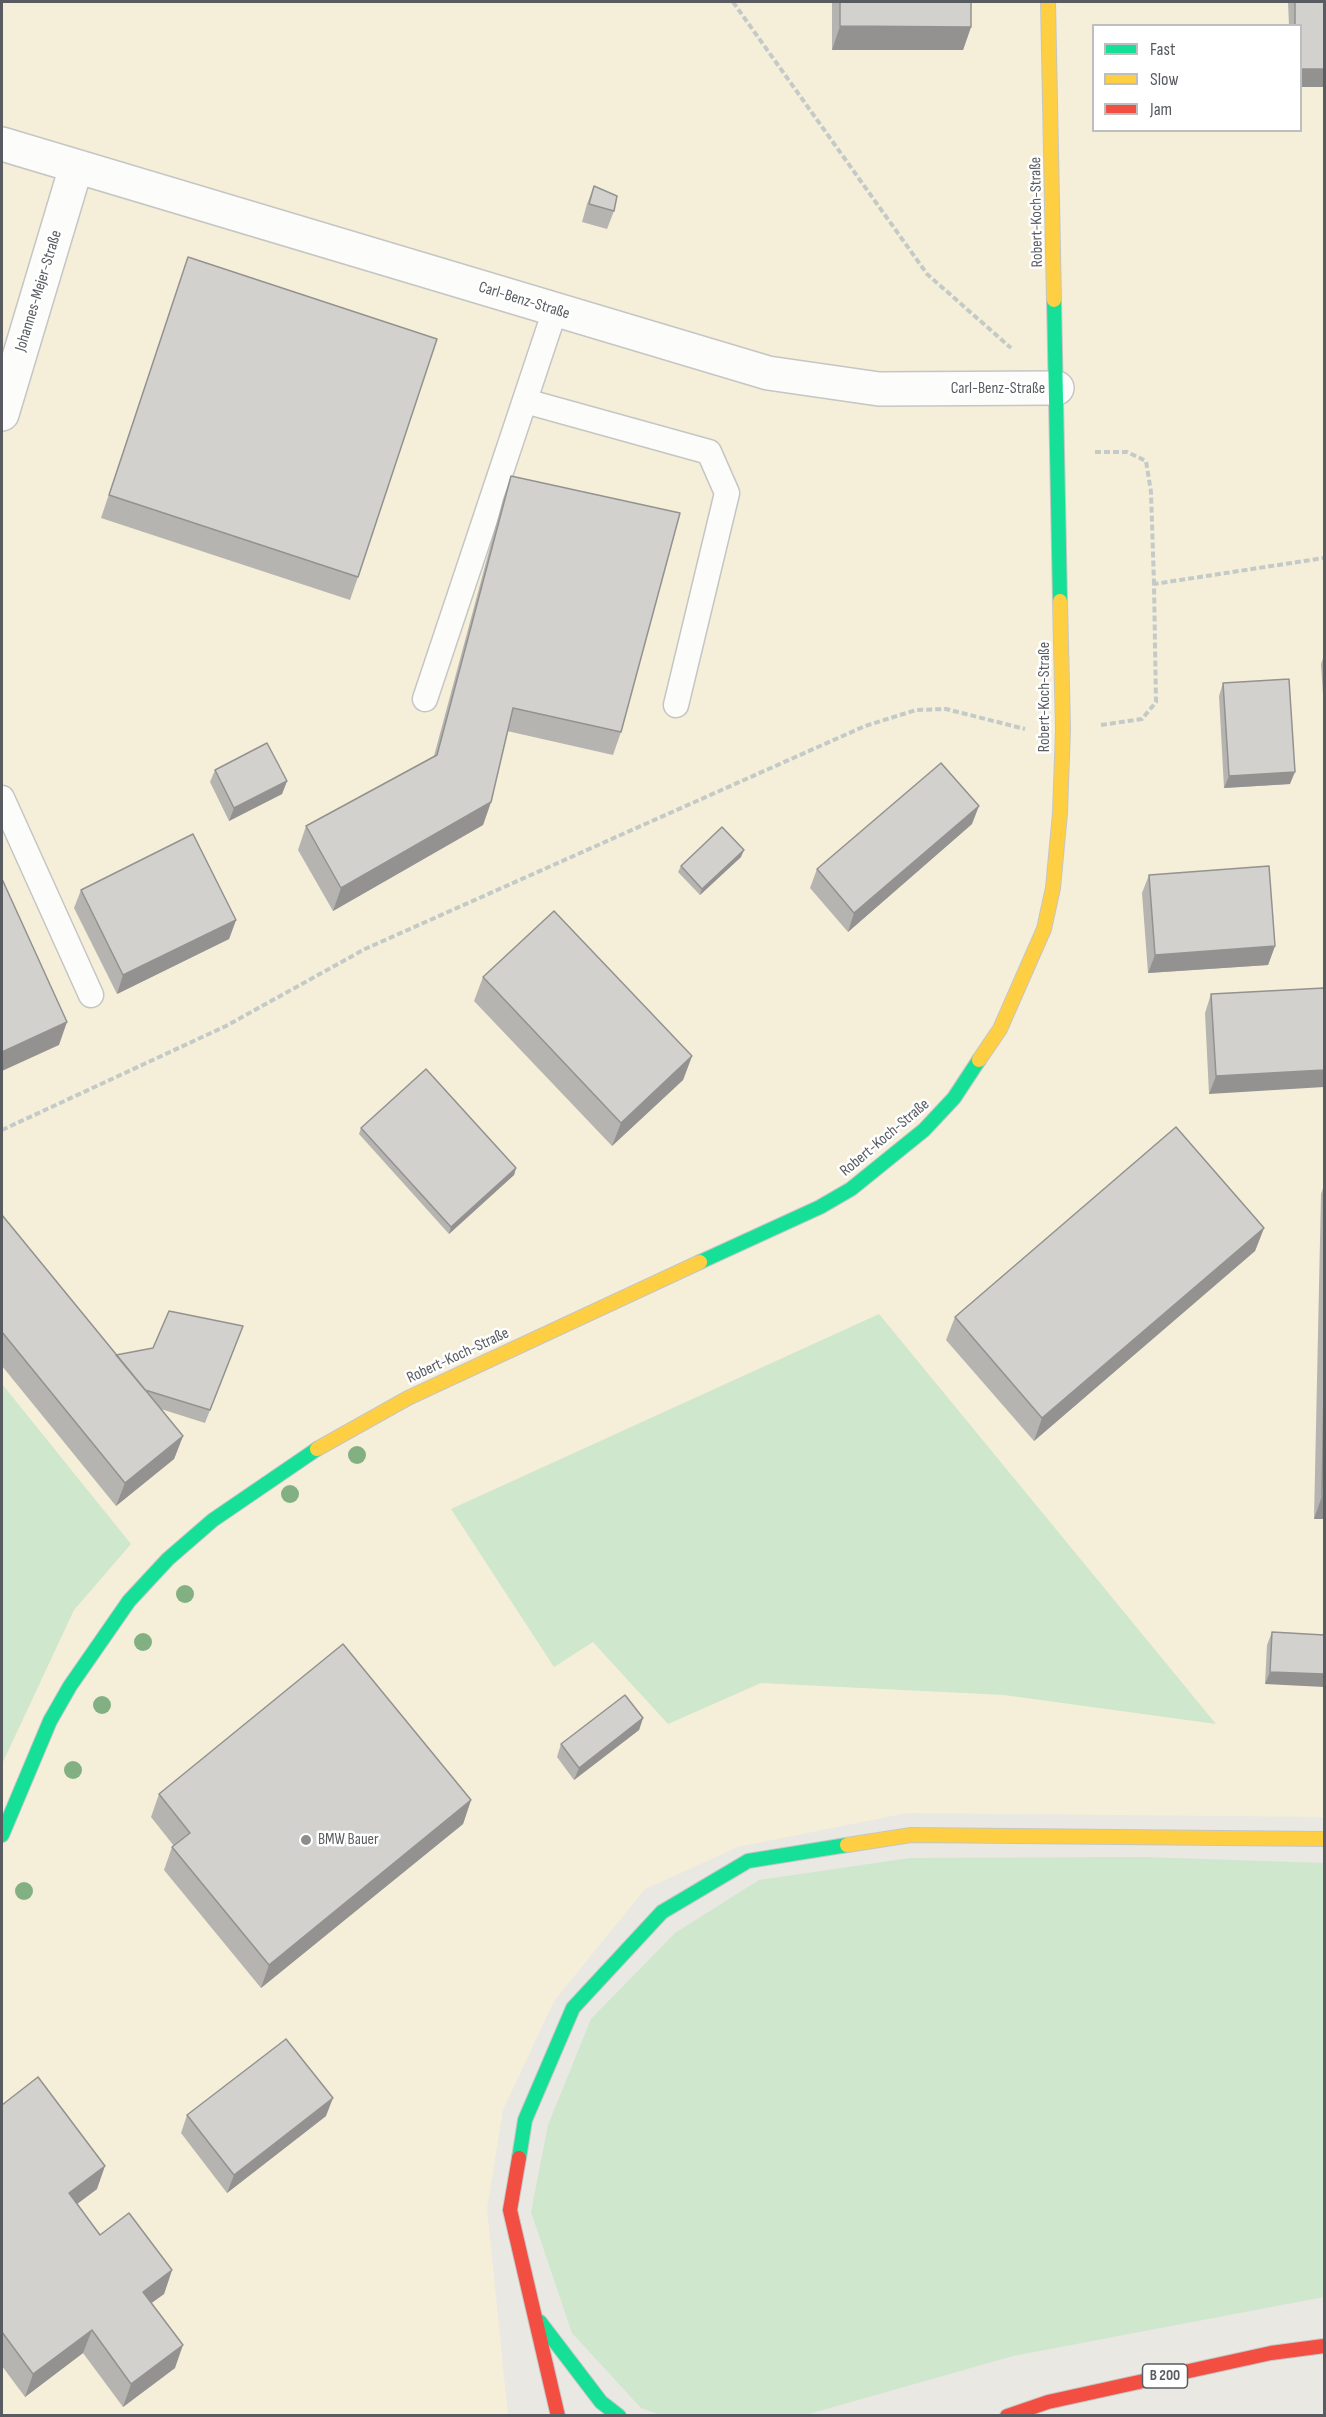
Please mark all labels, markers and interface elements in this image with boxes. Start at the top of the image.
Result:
legend [1092,24,1302,132]
text: Fast [1150,39,1175,60]
text: Slow [1150,69,1179,90]
text: Jam [1150,99,1172,120]
street label: Robert-Koch-Straße [1026,157,1048,267]
street label: Johannes-Mejer-Straße [11,228,67,354]
street label: Carl-Benz-Straße [476,278,572,324]
street label: Carl-Benz-Straße [951,379,1045,399]
street label: Robert-Koch-Straße [1035,642,1055,752]
street label: Robert-Koch-Straße [837,1095,933,1181]
street label: Robert-Koch-Straße [404,1324,512,1388]
place label: BMW Bauer [318,1830,379,1850]
marker: BMW Bauer [299,1833,313,1847]
road number: B 200 [1142,2364,1188,2388]

